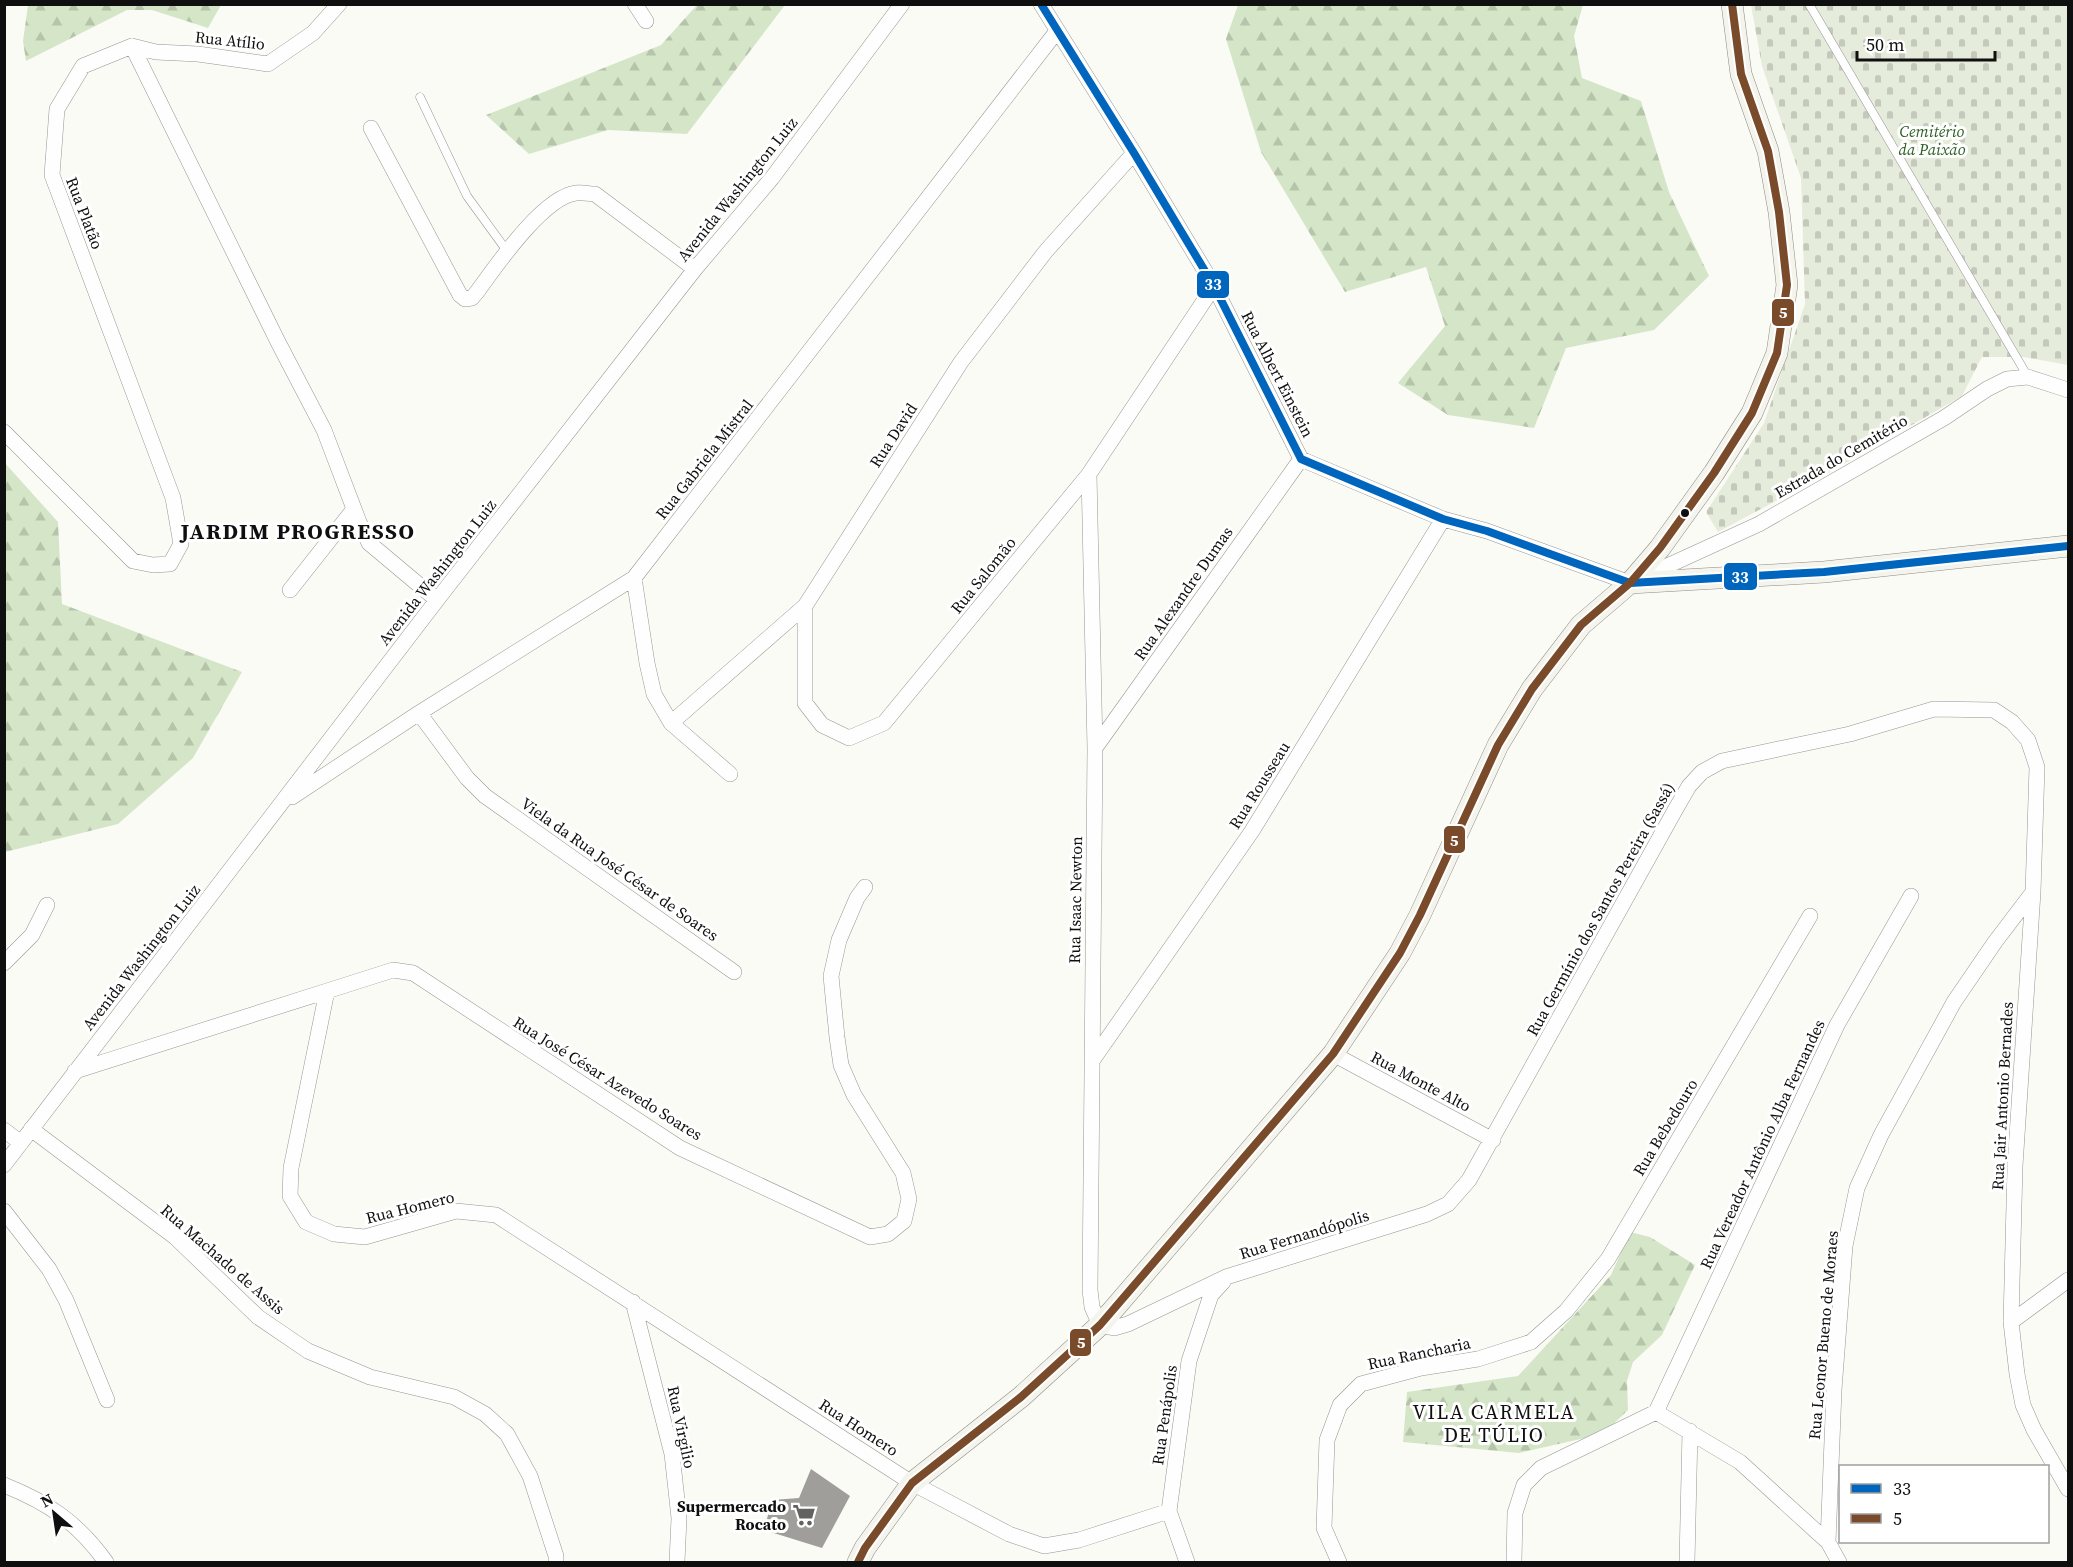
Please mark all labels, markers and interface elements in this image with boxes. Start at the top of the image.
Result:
scale bar [1857,24,1995,62]
street label: Rua Atílio [194,25,266,55]
text: 50 m [1866,32,1904,57]
street label: Avenida Washington Luiz [672,112,802,266]
park label: Cemitério da Paixão [1899,120,1966,160]
street label: Rua Platão [61,174,109,252]
line badge: 33 [1196,270,1230,299]
text: 33 [1204,273,1222,295]
line badge: 5 [1771,298,1795,327]
text: 5 [1779,301,1788,323]
street label: Rua Albert Einstein [1237,307,1320,441]
street label: Rua Gabriela Mistral [650,394,758,524]
street label: Rua David [864,399,922,471]
street label: Estrada do Cemitério [1771,409,1912,503]
street label: Avenida Washington Luiz [373,494,501,650]
unlabelled marker [1679,507,1691,519]
district label: JARDIM PROGRESSO [179,516,415,546]
street label: Rua Alexandre Dumas [1128,522,1238,664]
street label: Rua Salomão [945,532,1021,618]
line badge: 33 [1723,562,1758,591]
text: 33 [1731,566,1749,588]
street label: Rua Rousseau [1223,737,1295,833]
street label: Rua Germínio dos Santos Pereira (Sassá) [1521,778,1679,1040]
street label: Viela da Rua José César de Soares [517,792,723,946]
line badge: 5 [1443,825,1466,854]
text: 5 [1450,829,1459,851]
street label: Rua Isaac Newton [1063,836,1087,964]
street label: Avenida Washington Luiz [77,879,205,1035]
street label: Rua Jair Antonio Bernades [1986,1001,2018,1191]
street label: Rua José César Azevedo Soares [509,1011,707,1145]
street label: Rua Vereador Antônio Alba Fernandes [1694,1016,1830,1272]
street label: Rua Monte Alto [1367,1045,1475,1117]
street label: Rua Bebedouro [1627,1074,1703,1180]
street label: Rua Homero [363,1185,457,1229]
street label: Rua Machado de Assis [156,1199,290,1319]
street label: Rua Fernandópolis [1236,1204,1372,1264]
street label: Rua Leonor Bueno de Moraes [1803,1229,1843,1440]
line badge: 5 [1069,1328,1092,1357]
text: 5 [1077,1331,1086,1353]
street label: Rua Rancharia [1366,1331,1473,1375]
street label: Rua Penápolis [1146,1364,1182,1466]
street label: Rua Virgilio [663,1384,702,1471]
street label: Rua Homero [815,1393,903,1461]
district label: VILA CARMELA DE TÚLIO [1413,1398,1575,1449]
legend [1839,1465,2049,1543]
text: 33 [1893,1476,1911,1501]
north arrow [24,1483,84,1543]
text: N [36,1487,57,1512]
place label: Supermercado Rocato [677,1495,786,1535]
supermarket icon: Supermercado Rocato [791,1502,817,1528]
text: 5 [1893,1506,1902,1531]

